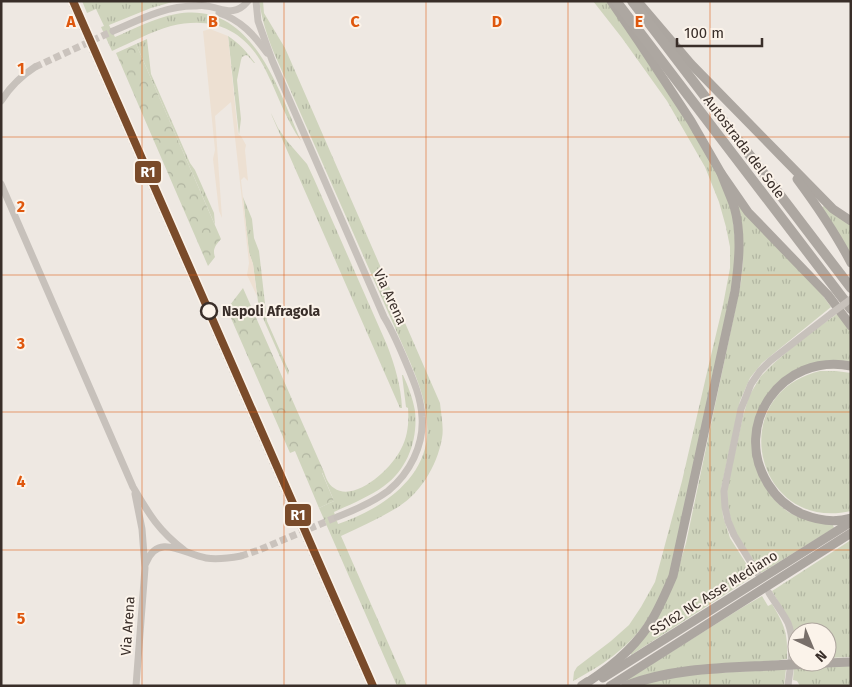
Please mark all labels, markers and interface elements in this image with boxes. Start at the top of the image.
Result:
text: A [65,12,76,31]
text: B [208,12,218,31]
text: C [350,12,360,31]
text: D [492,12,502,31]
text: E [635,12,643,31]
scale bar [677,15,762,47]
text: 100 m [684,24,724,42]
text: 1 [17,59,25,78]
street label: Autostrada del Sole [700,92,788,202]
line badge: R1 [134,160,162,184]
text: R1 [141,164,155,181]
text: 2 [17,197,25,216]
street label: Via Arena [370,266,410,328]
marker: Napoli Afragola [200,302,218,320]
place label: Napoli Afragola [222,303,320,320]
text: 3 [16,334,25,353]
text: 4 [16,472,26,491]
line badge: R1 [284,503,312,527]
text: R1 [291,507,305,524]
street label: SS162 NC Asse Mediano [647,547,781,639]
street label: Via Arena [117,596,139,656]
text: 5 [17,609,26,628]
north arrow [787,622,837,672]
text: N [811,647,830,665]

